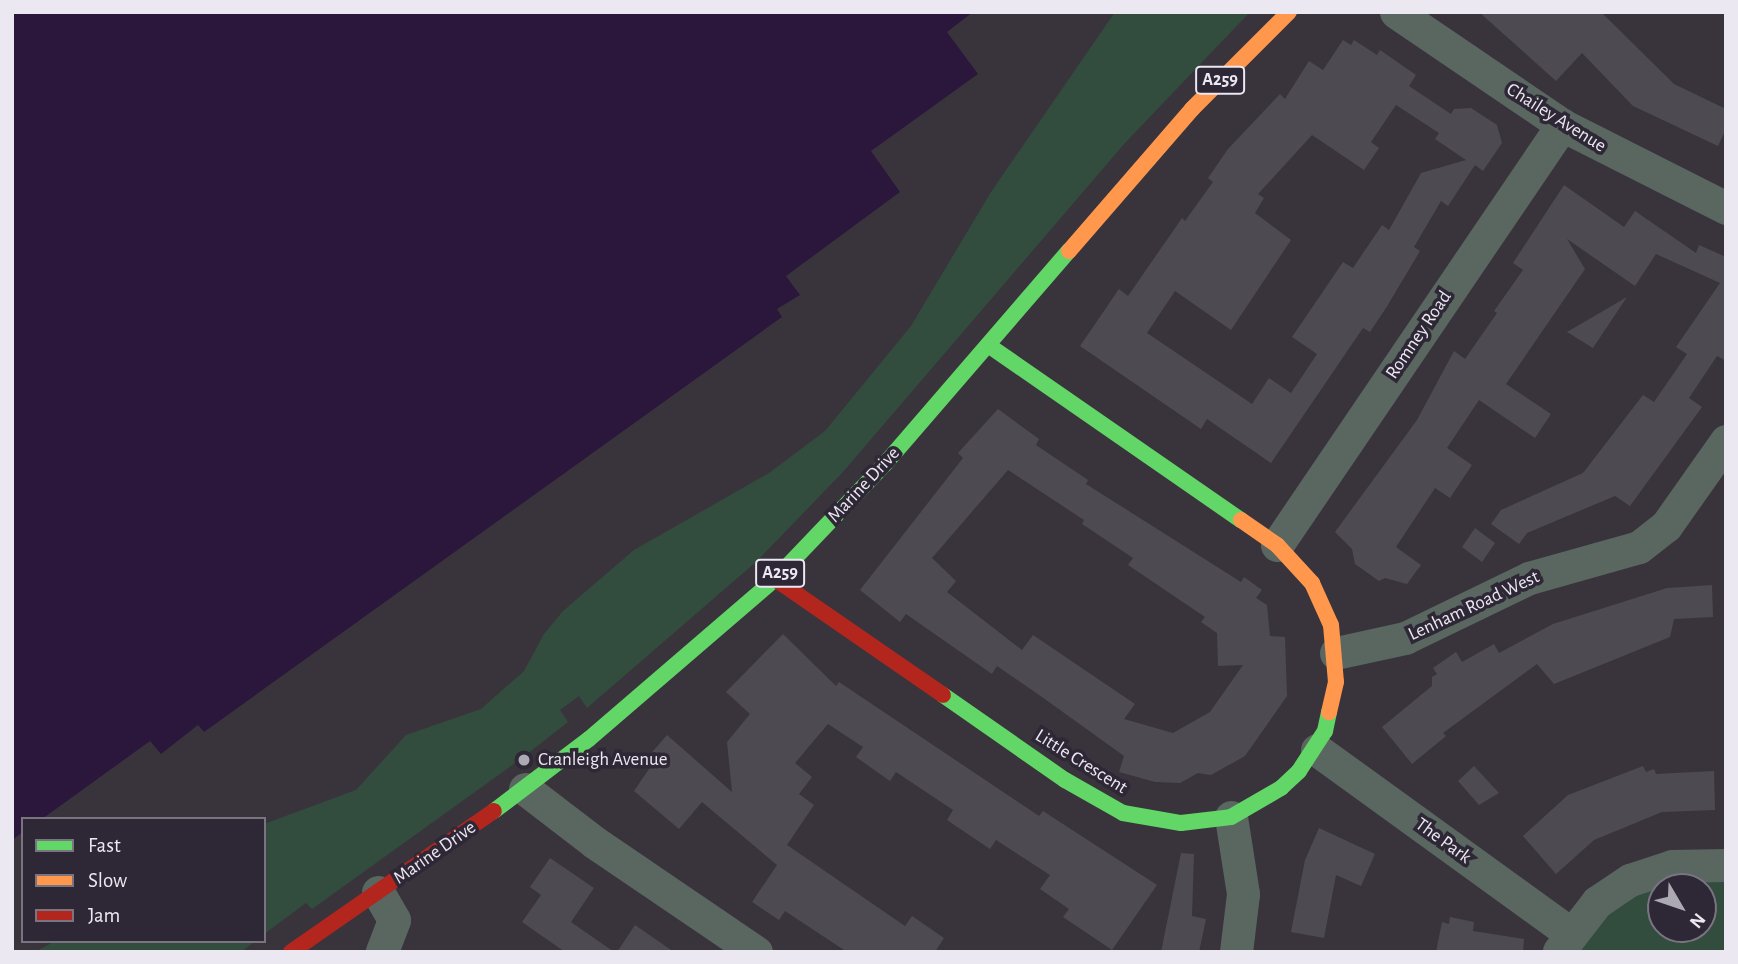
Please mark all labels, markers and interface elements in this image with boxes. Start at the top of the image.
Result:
road number: A259 [1194,66,1246,94]
street label: Chailey Avenue [1502,78,1610,158]
street label: Romney Road [1381,287,1457,383]
street label: Marine Drive [823,442,905,528]
road number: A259 [754,558,806,588]
street label: Lenham Road West [1405,566,1543,646]
street label: Little Crescent [1031,725,1131,799]
place label: Cranleigh Avenue [538,749,668,771]
marker: Cranleigh Avenue [516,752,532,768]
street label: The Park [1411,813,1475,869]
street label: Marine Drive [389,816,481,890]
legend [21,817,266,943]
text: Fast [88,835,121,856]
text: Slow [88,870,127,891]
north arrow [1647,873,1717,943]
text: Jam [88,905,120,926]
text: N [1686,909,1709,931]

